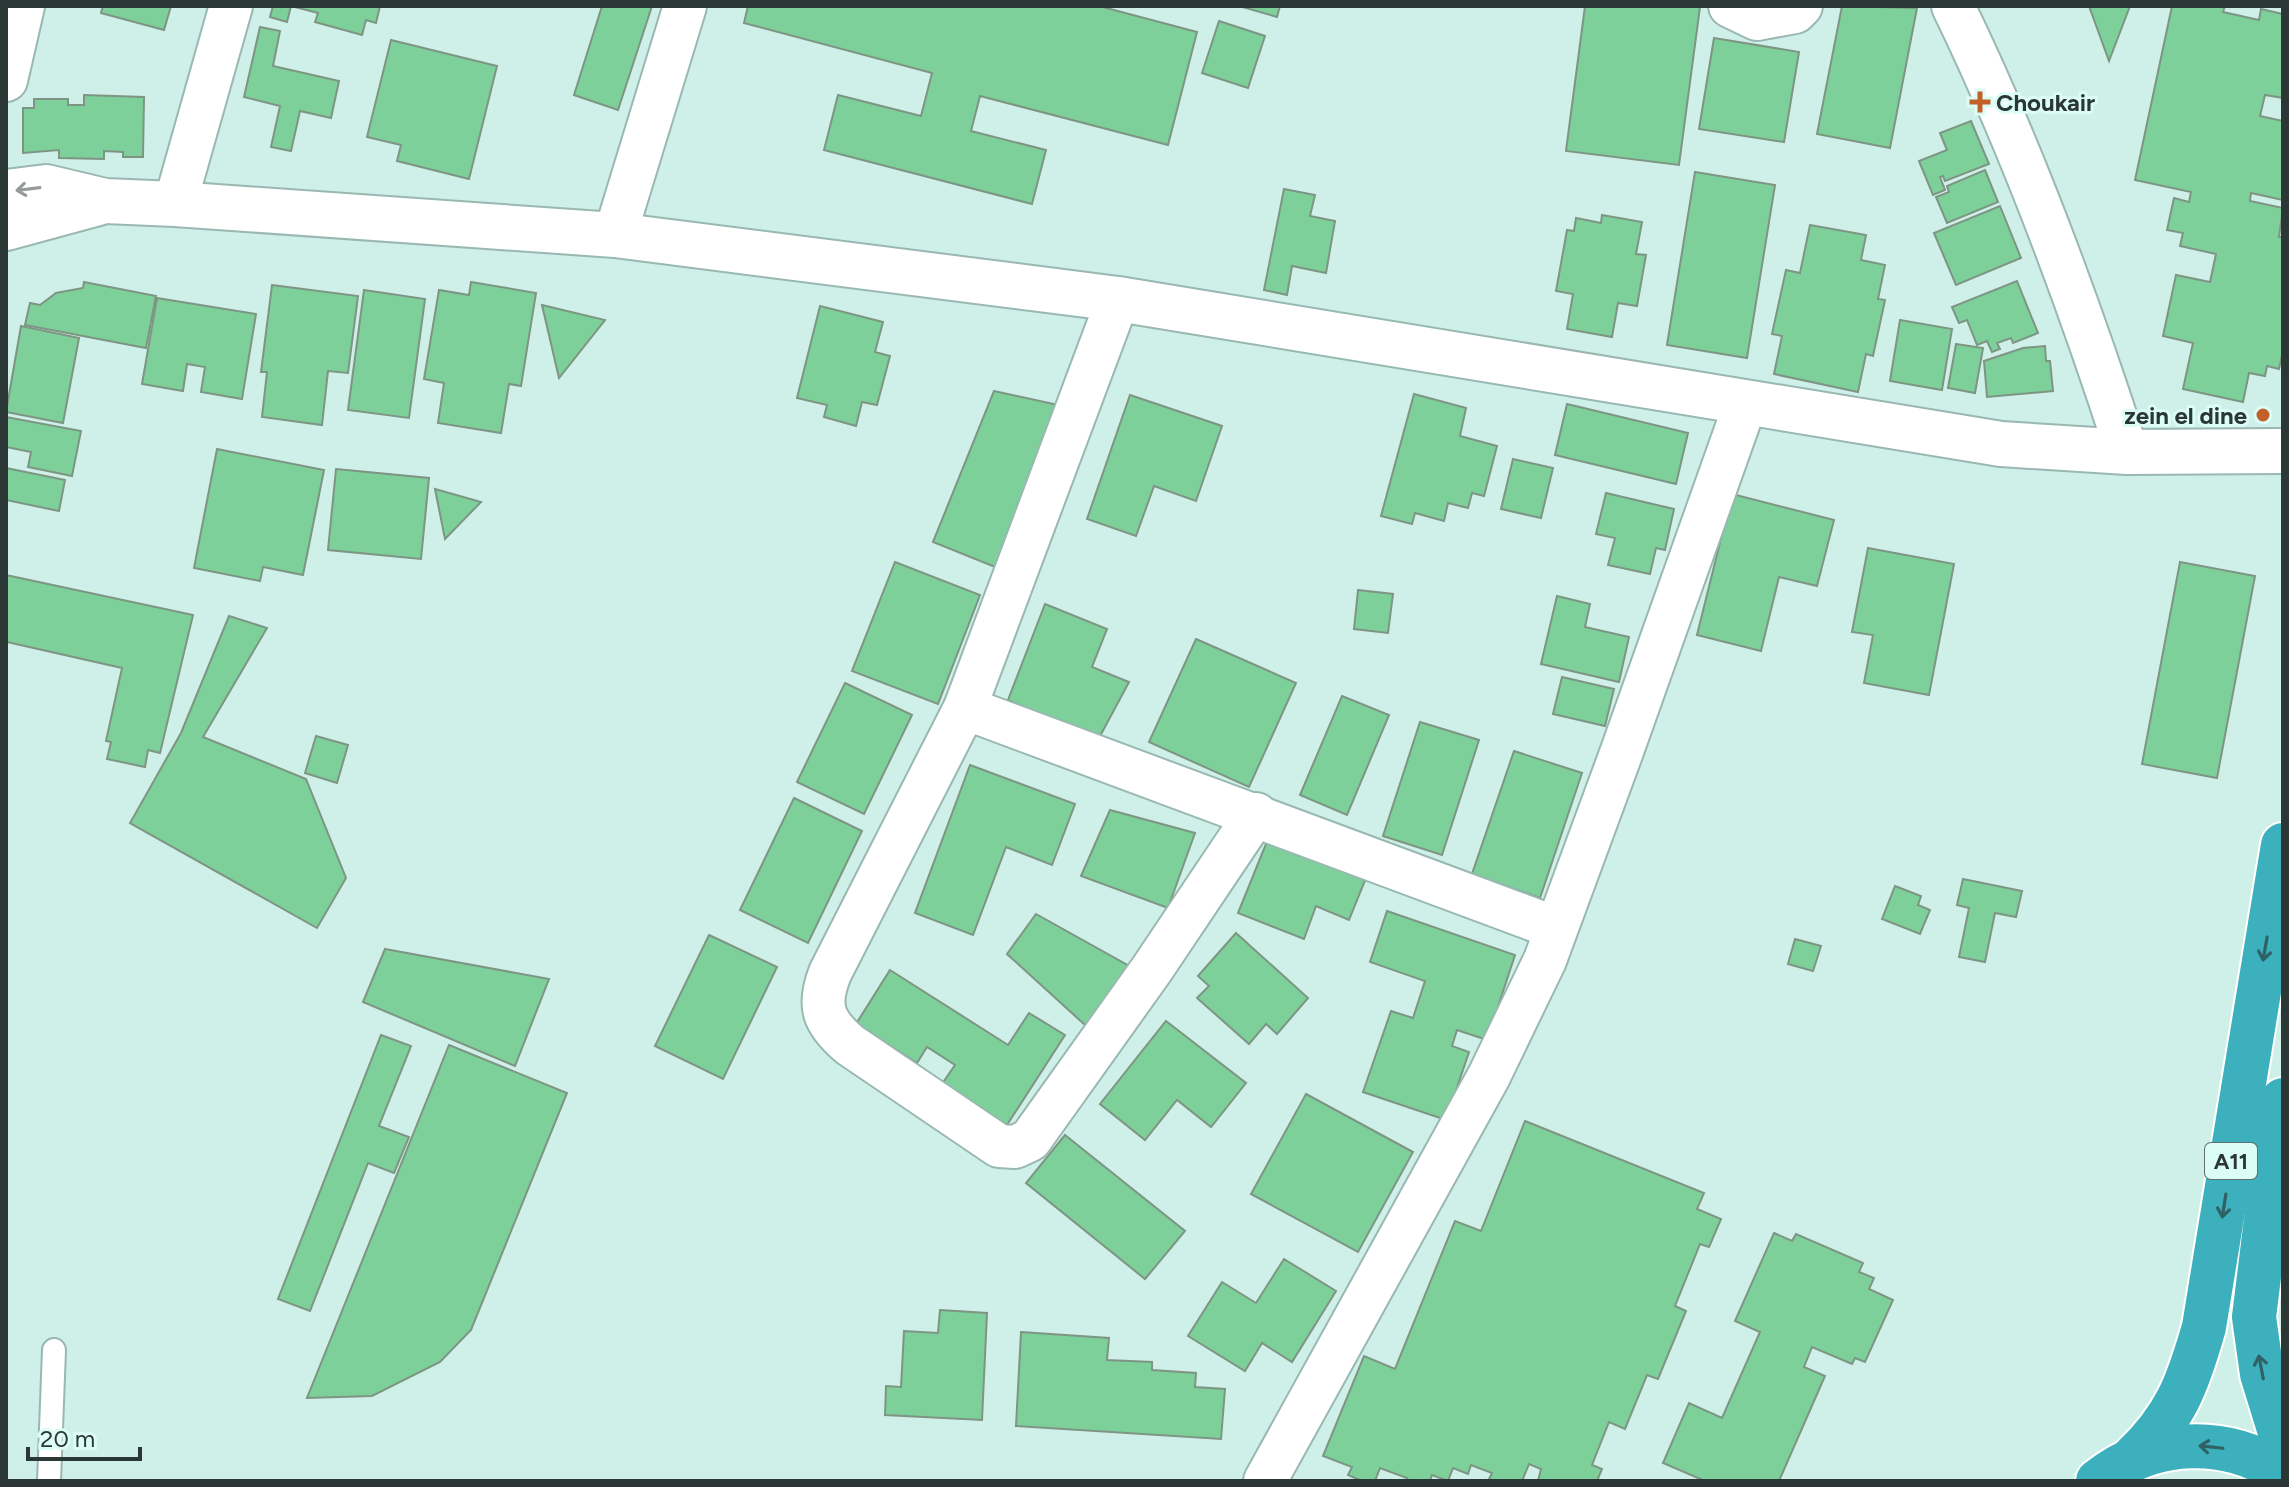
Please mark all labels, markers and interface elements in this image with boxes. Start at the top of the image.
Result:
place label: Choukair [1996,88,2095,117]
marker: Choukair [1971,93,1989,111]
one-way arrow [15,182,42,197]
place label: zein el dine [2124,401,2247,430]
marker: zein el dine [2254,406,2272,424]
one-way arrow [2257,936,2272,962]
road number: A11 [2205,1143,2257,1179]
one-way arrow [2216,1193,2231,1218]
one-way arrow [2253,1355,2268,1380]
scale bar [28,1411,140,1461]
text: 20 m [40,1424,95,1453]
one-way arrow [2198,1440,2225,1455]

